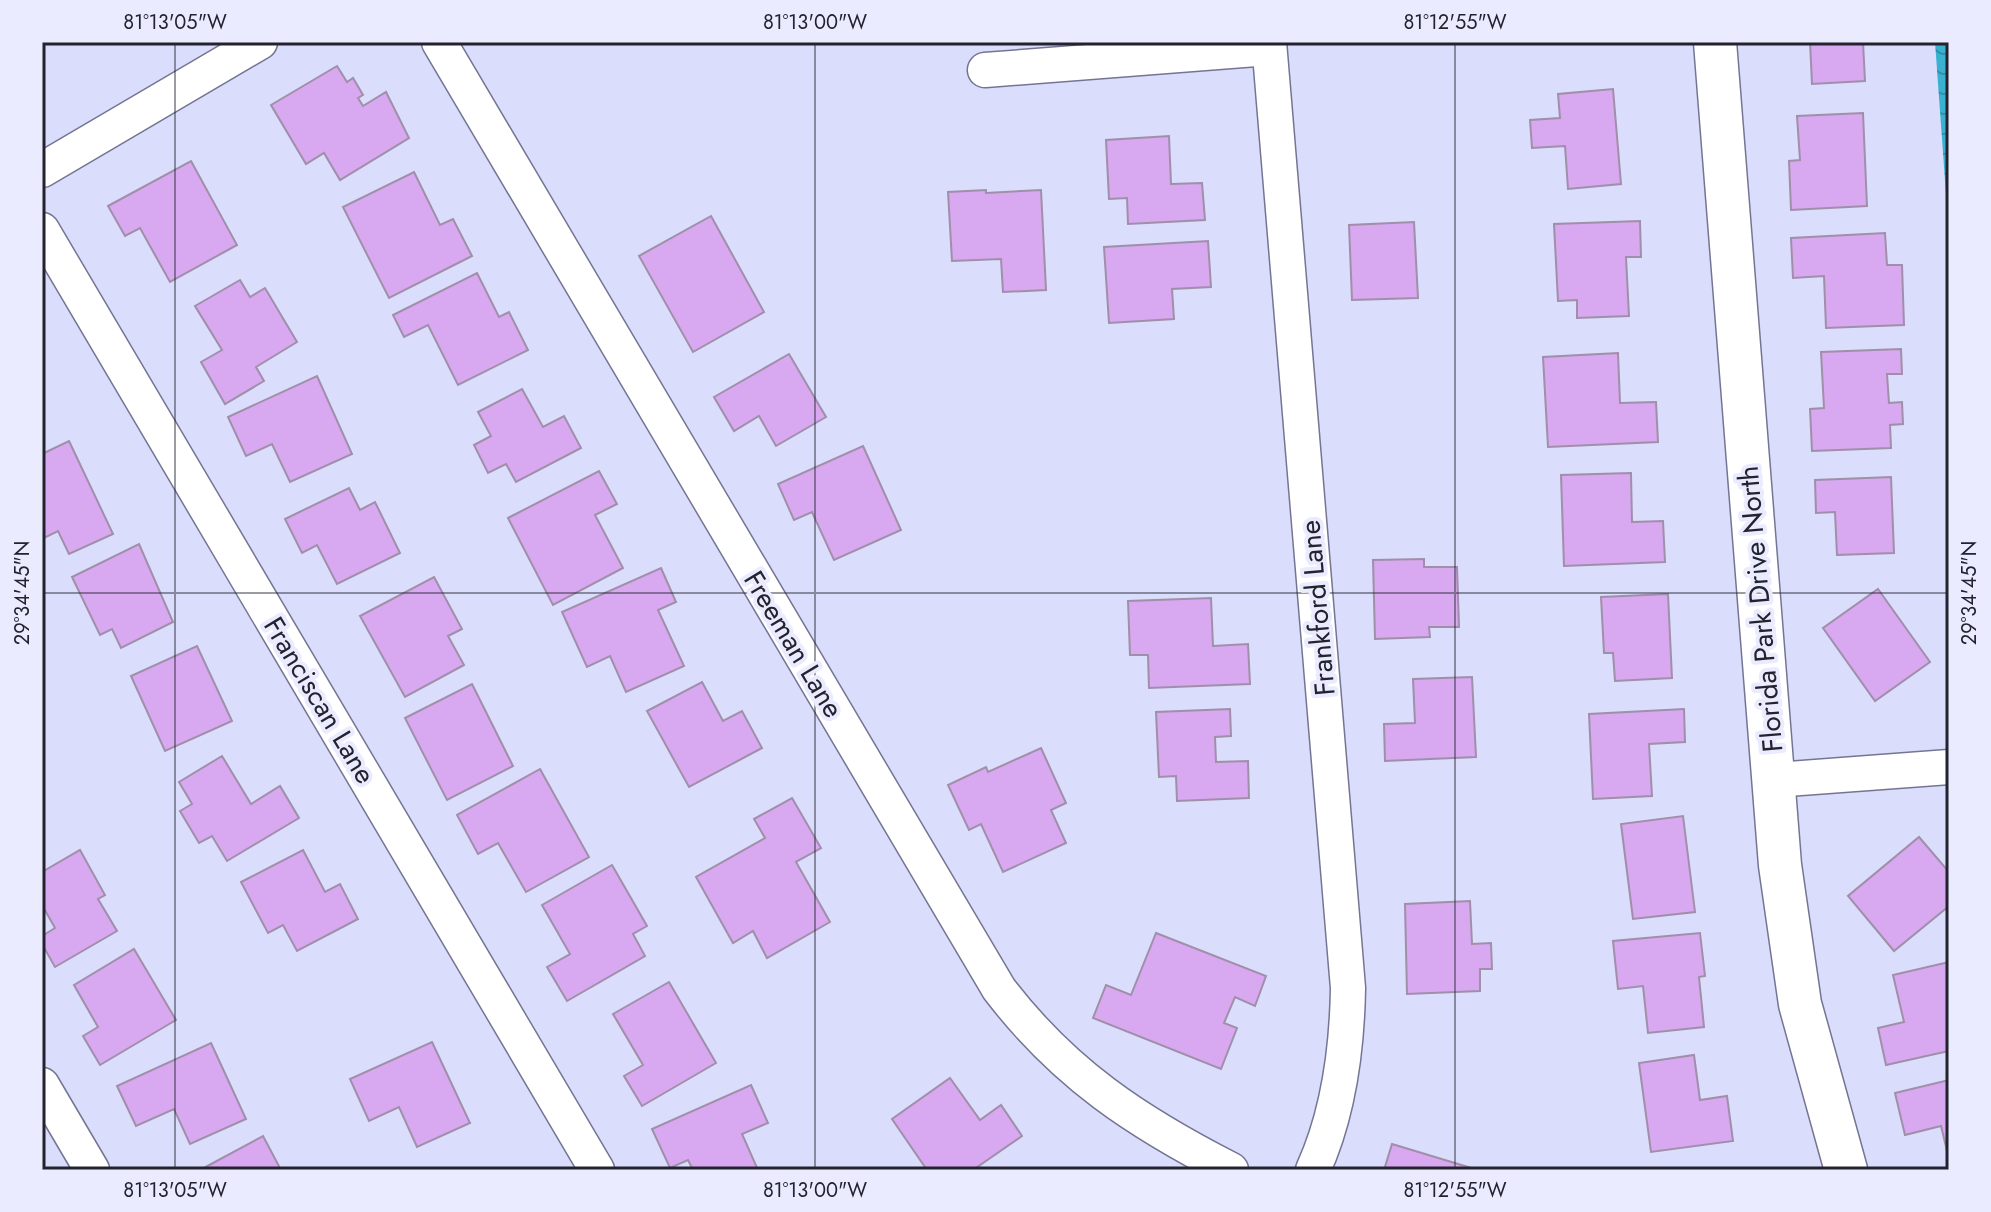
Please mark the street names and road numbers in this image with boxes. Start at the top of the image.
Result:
street label: Florida Park Drive North [1728,464,1793,754]
street label: Frankford Lane [1289,519,1346,697]
street label: Freeman Lane [733,563,854,726]
street label: Franciscan Lane [254,609,386,792]

